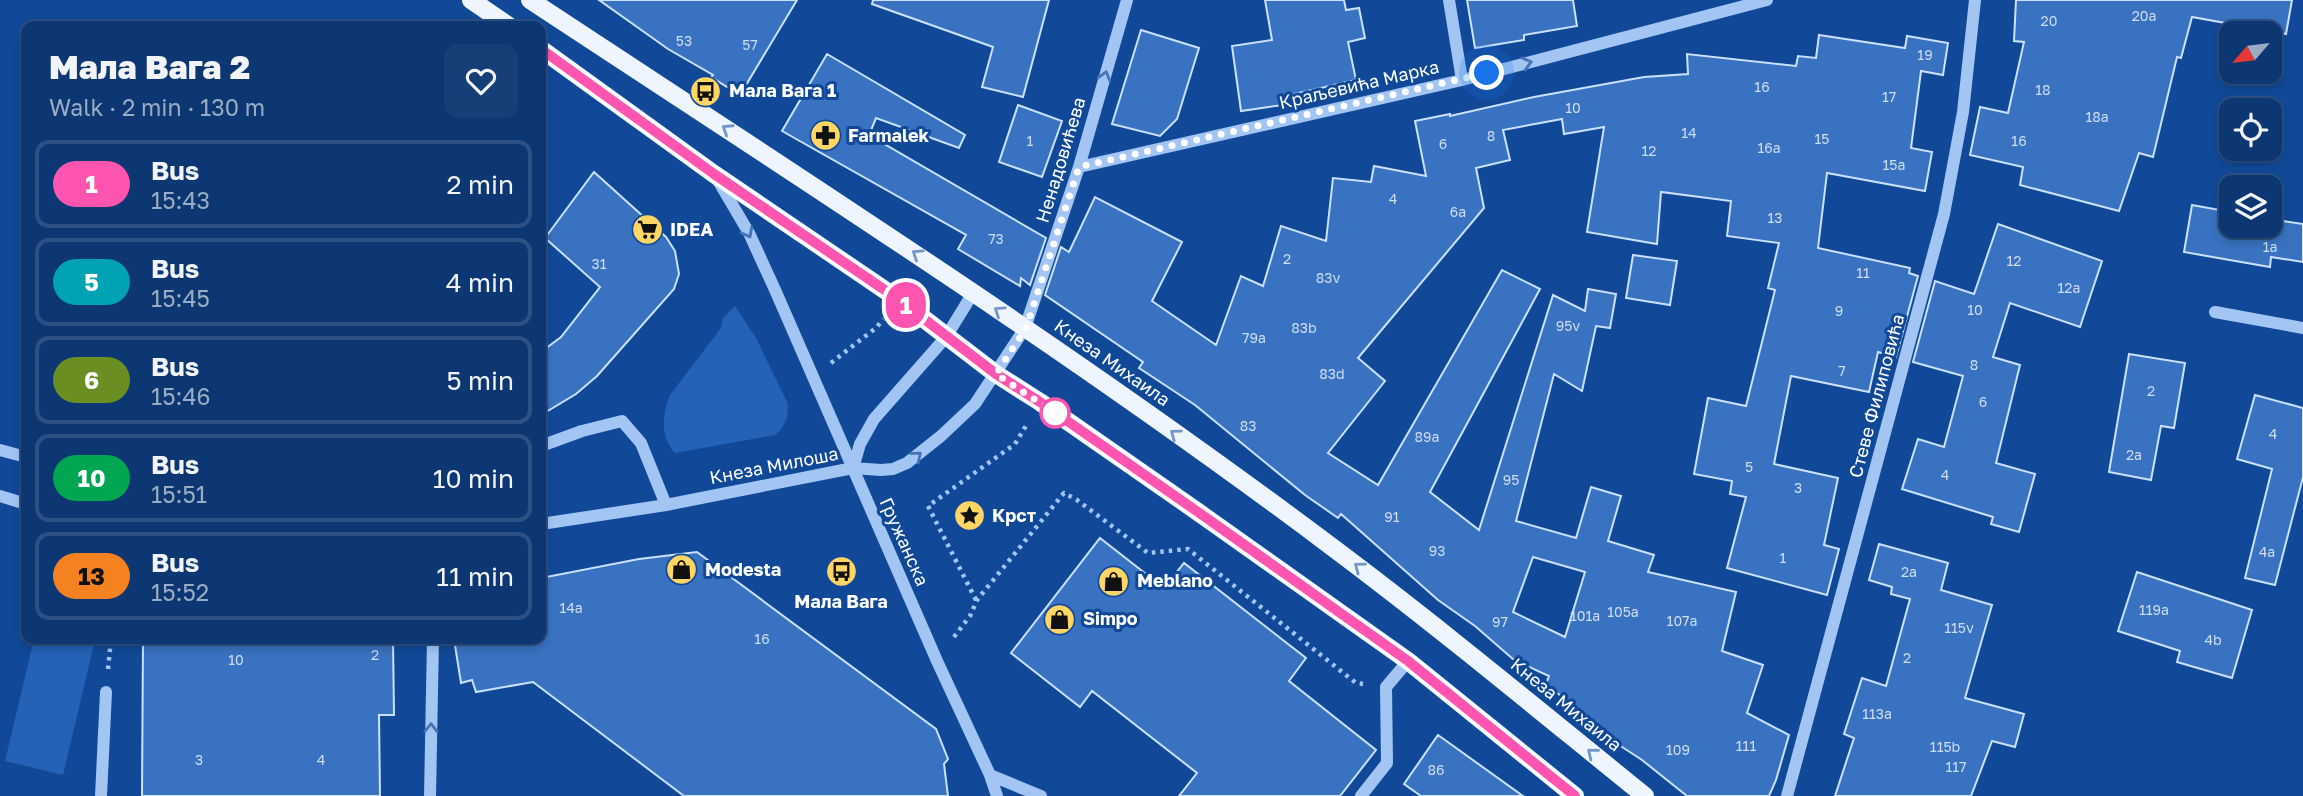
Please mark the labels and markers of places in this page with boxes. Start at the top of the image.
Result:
bus stop icon: Мала Вага 1 [689,74,723,108]
place label: Мала Вага 1 [729,79,836,101]
pharmacy icon: Farmalek [808,119,842,153]
place label: Farmalek [848,124,930,146]
supermarket icon: IDEA [630,213,664,247]
place label: IDEA [670,218,713,240]
unlabelled marker [1040,398,1070,428]
place icon: Крст [952,499,986,533]
place label: Крст [992,504,1036,526]
shop icon: Modesta [665,553,699,587]
bus stop icon: Мала Вага [824,555,858,589]
place label: Modesta [705,558,781,580]
shop icon: Meblano [1097,564,1131,598]
place label: Meblano [1137,569,1213,591]
place label: Мала Вага [794,590,888,612]
shop icon: Simpo [1043,602,1077,636]
place label: Simpo [1083,607,1138,629]

